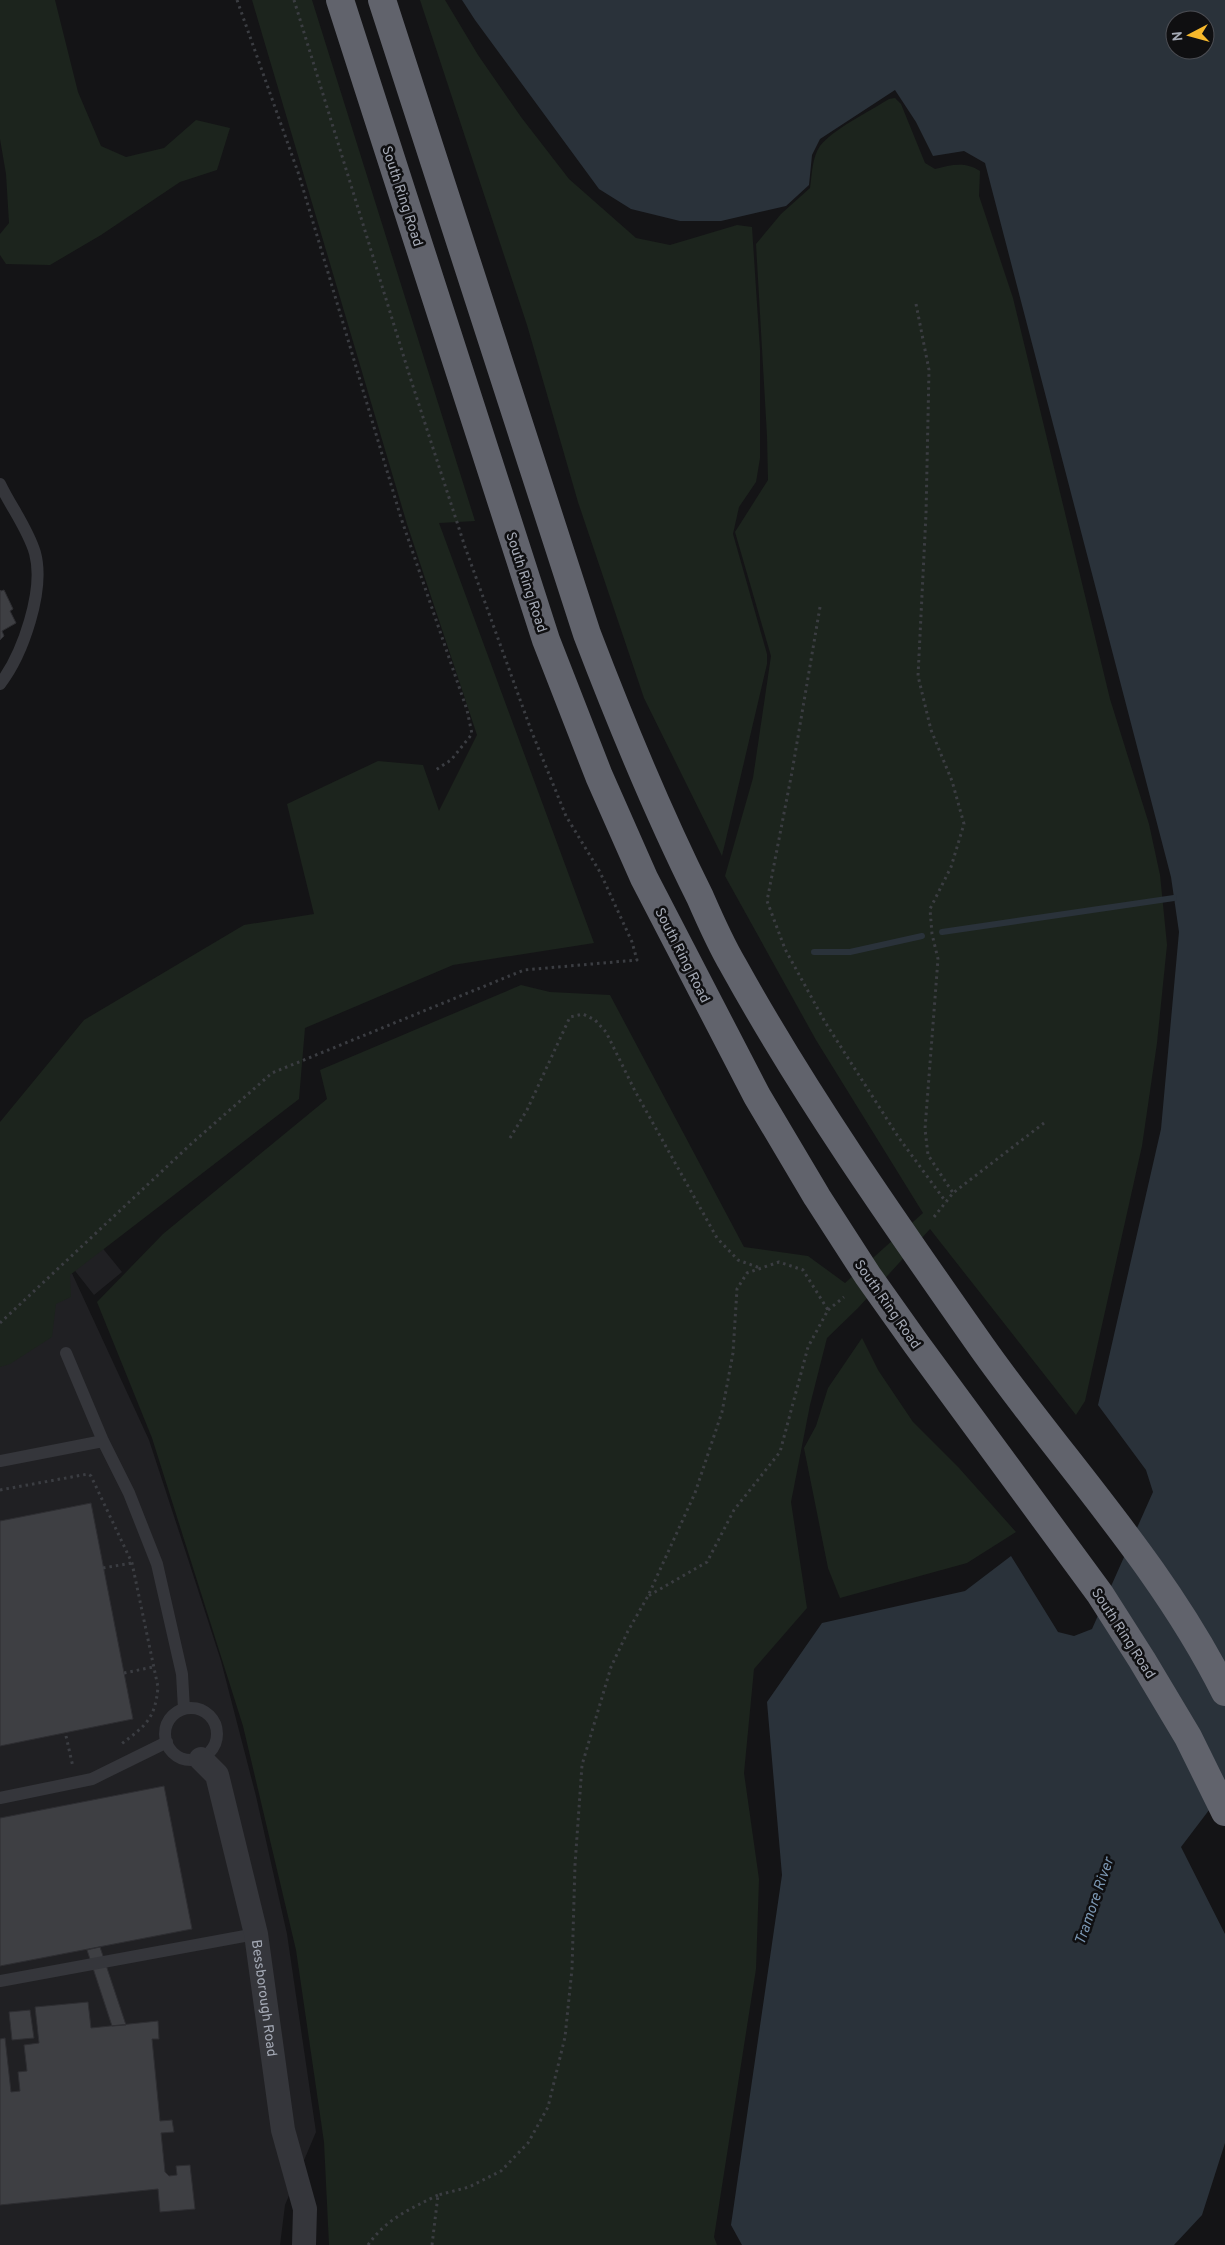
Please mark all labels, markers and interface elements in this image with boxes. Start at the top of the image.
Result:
north arrow [1165,10,1215,60]
text: N [1170,30,1188,42]
street label: South Ring Road [377,144,426,249]
street label: South Ring Road [501,530,550,635]
street label: South Ring Road [650,905,713,1006]
street label: South Ring Road [850,1257,924,1353]
street label: South Ring Road [1087,1585,1158,1682]
water label: Tramore River [1072,1854,1120,1948]
street label: Bessborough Road [247,1939,280,2058]

